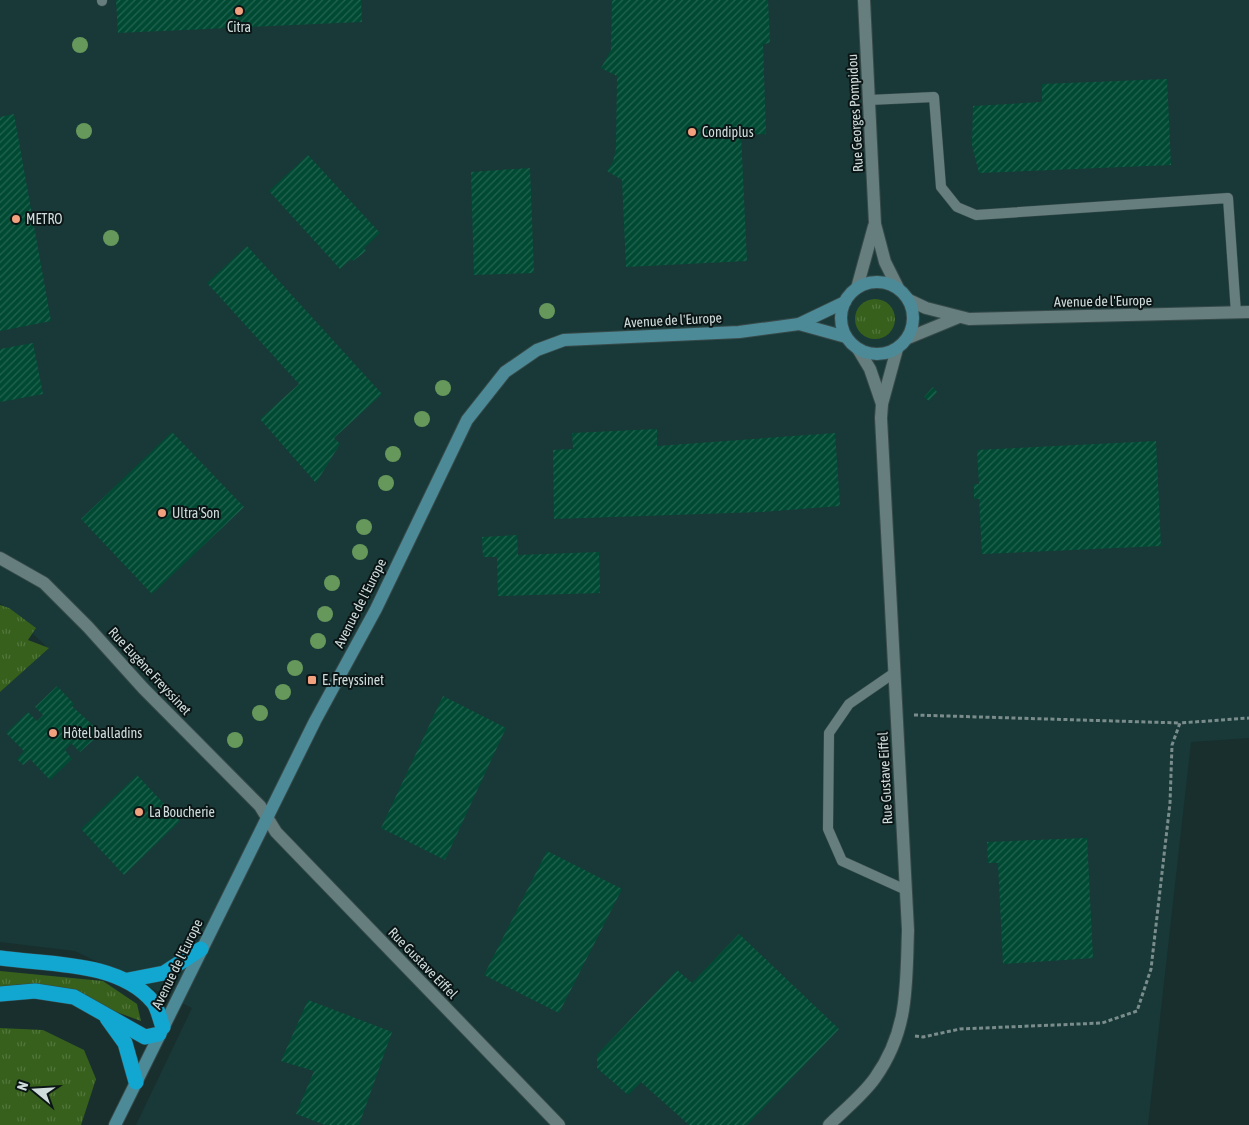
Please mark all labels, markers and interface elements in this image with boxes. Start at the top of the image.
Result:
marker: Citra [233,5,245,17]
place label: Citra [227,19,251,35]
street label: Rue Georges Pompidou [844,54,866,172]
place label: Condiplus [702,124,754,140]
marker: Condiplus [686,126,698,138]
place label: METRO [26,211,63,227]
marker: METRO [10,213,22,225]
street label: Avenue de l'Europe [1054,292,1152,310]
street label: Avenue de l'Europe [624,309,722,331]
place label: Ultra'Son [172,505,220,521]
marker: Ultra'Son [156,507,168,519]
street label: Avenue de l'Europe [331,556,389,650]
street label: Rue Eugène Freyssinet [105,624,195,718]
place label: E. Freyssinet [322,672,384,688]
marker: E. Freyssinet [306,674,318,686]
place label: Hôtel balladins [63,725,142,741]
marker: Hôtel balladins [47,727,59,739]
street label: Rue Gustave Eiffel [875,731,895,825]
place label: La Boucherie [149,804,215,820]
marker: La Boucherie [133,806,145,818]
street label: Avenue de l'Europe [148,916,206,1012]
street label: Rue Gustave Eiffel [385,924,461,1002]
north arrow [10,1065,60,1115]
text: N [14,1080,32,1092]

